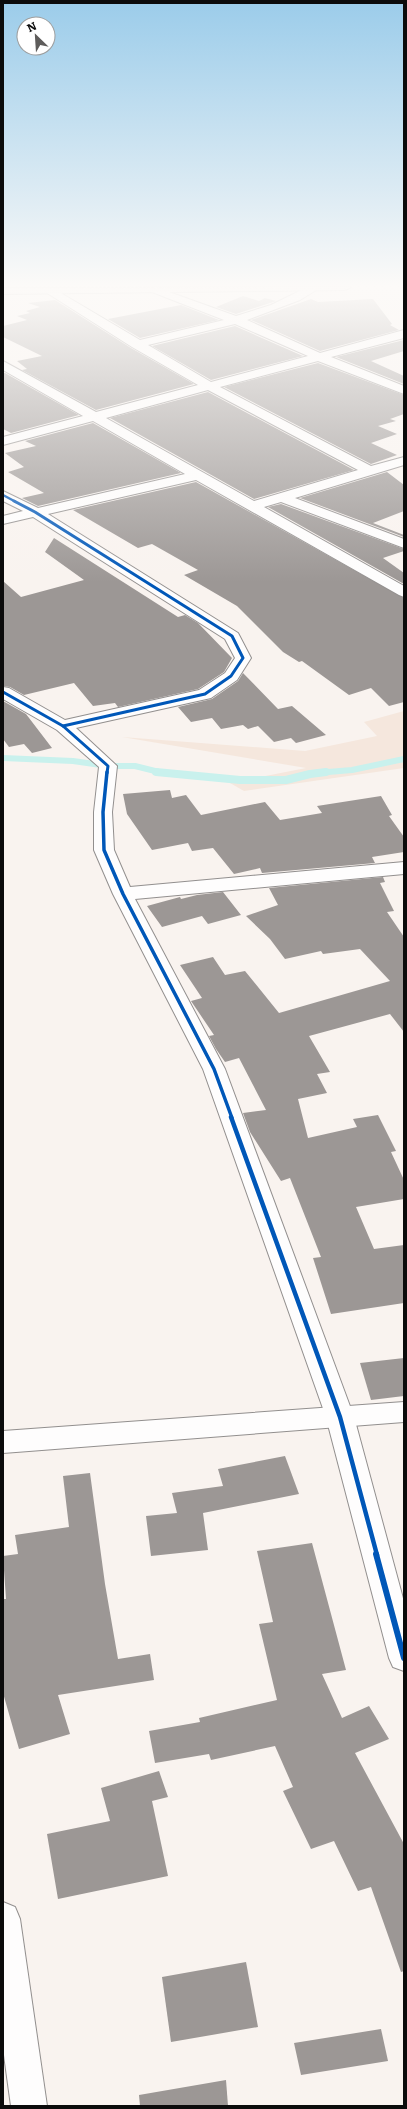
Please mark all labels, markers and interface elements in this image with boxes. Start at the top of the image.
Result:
north arrow [16,16,56,56]
text: N [24,17,39,35]

